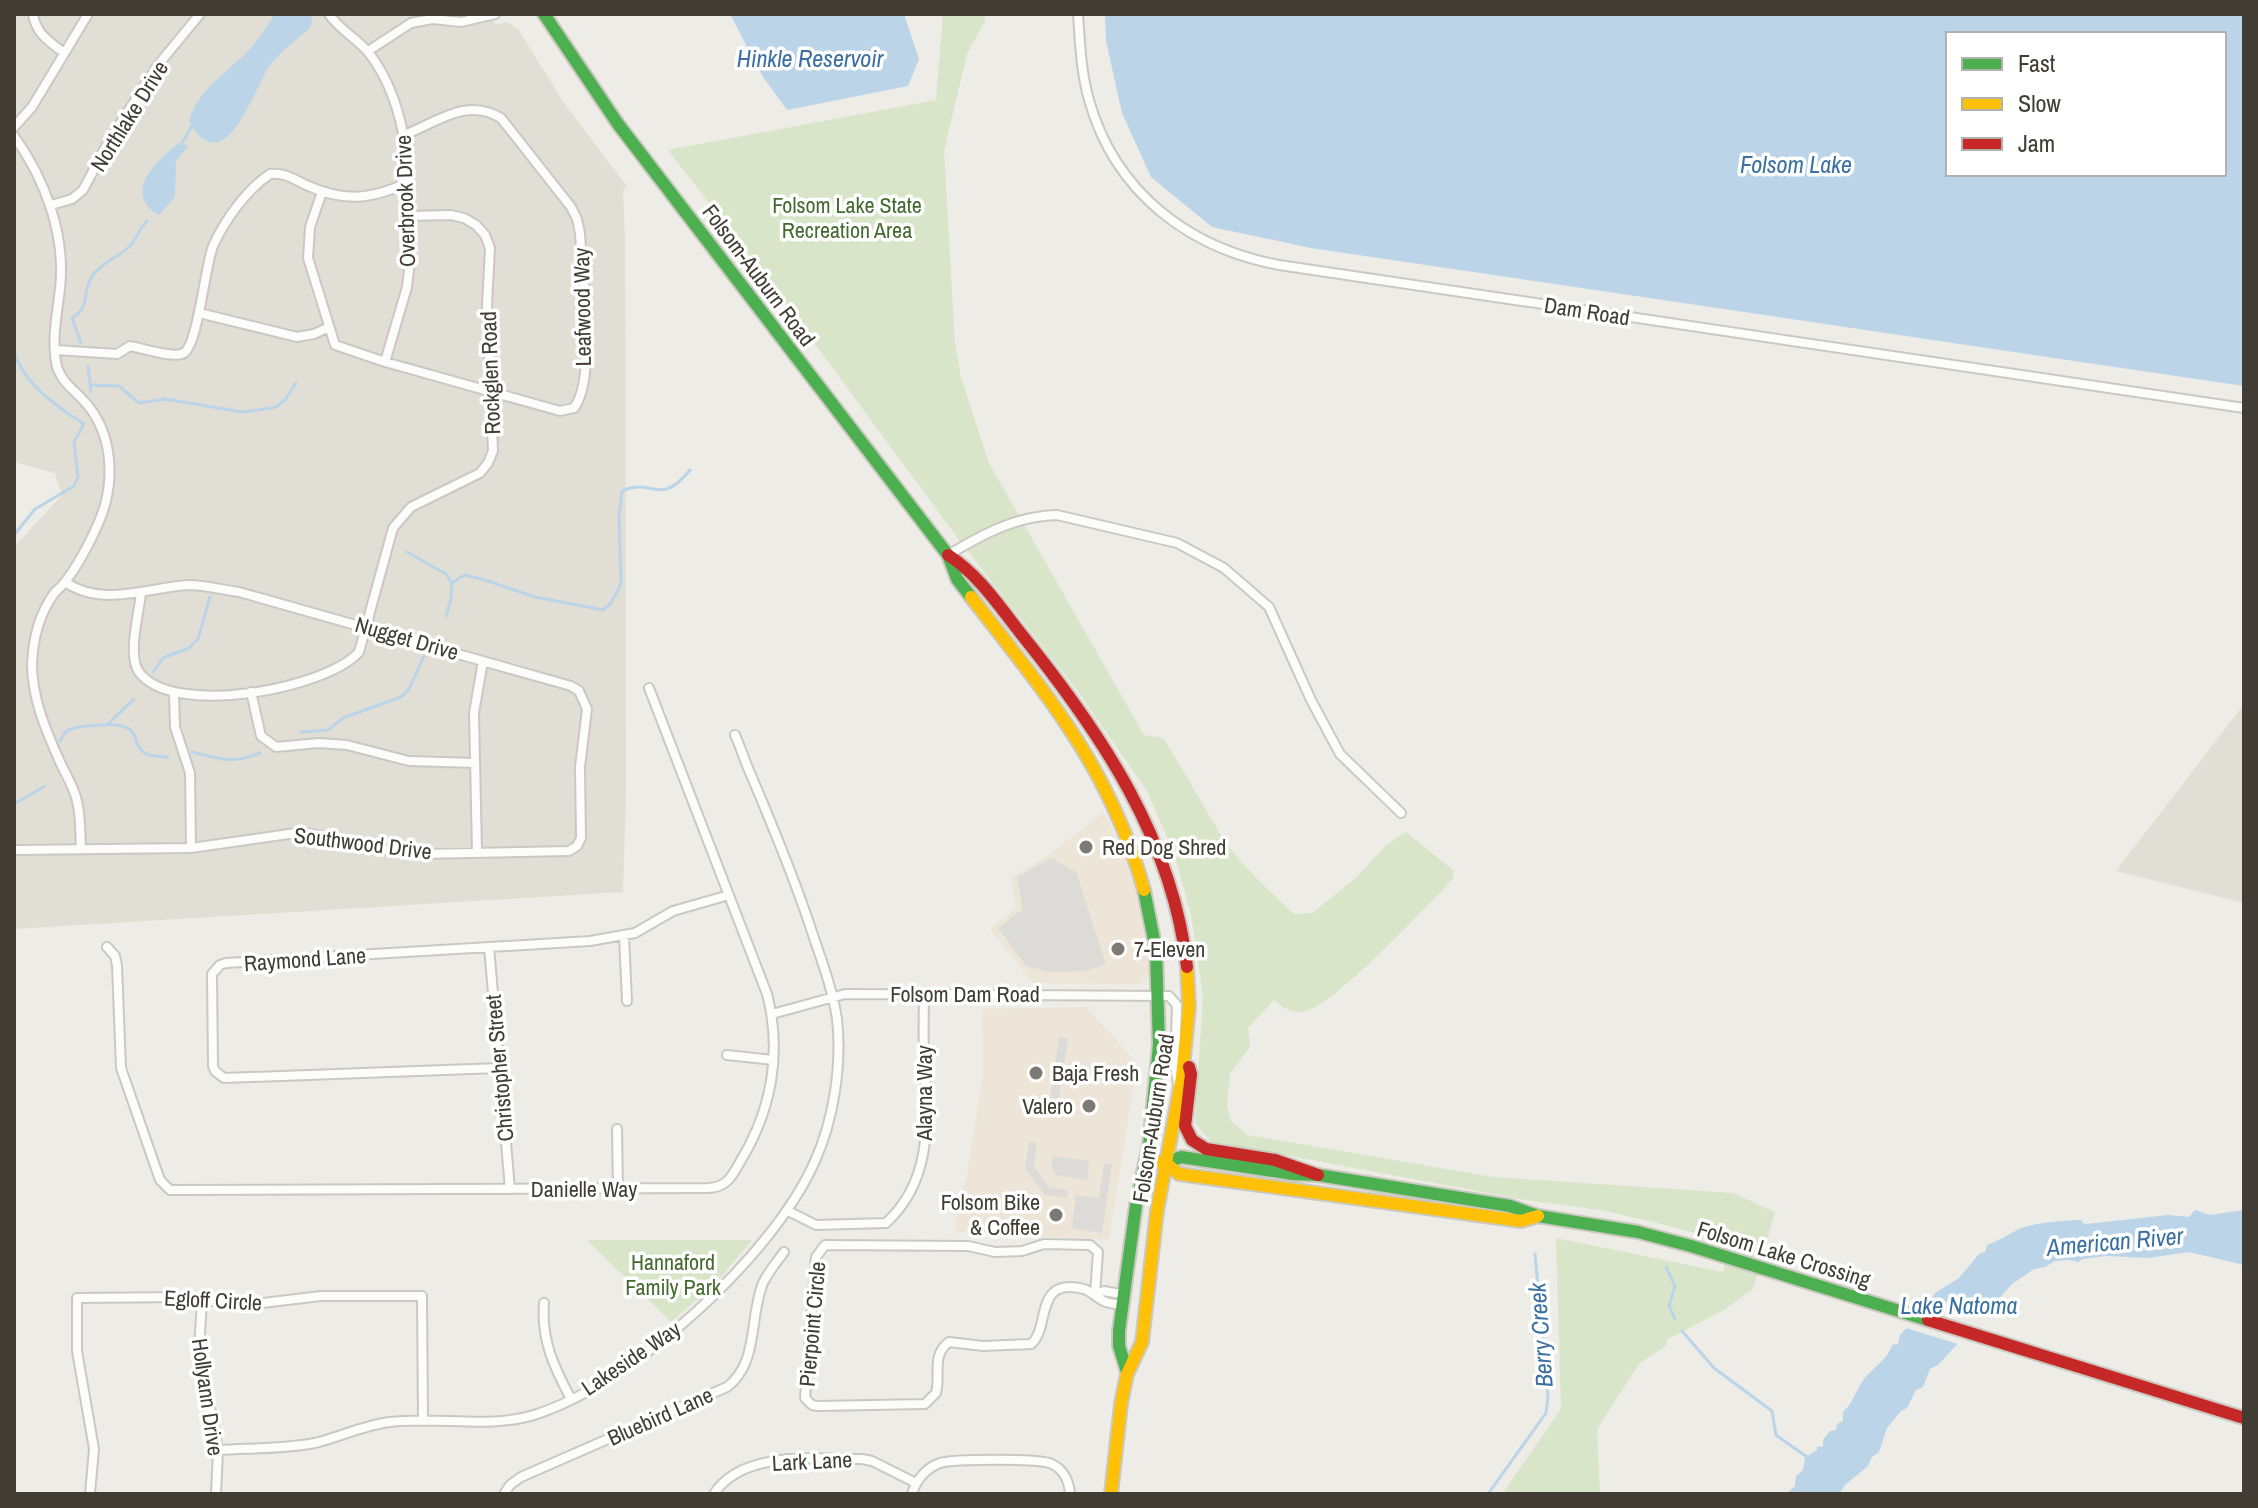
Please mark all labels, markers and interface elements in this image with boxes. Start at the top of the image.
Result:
legend [1946,32,2226,176]
water label: Hinkle Reservoir [737,42,885,74]
text: Fast [2018,47,2056,79]
street label: Northlake Drive [83,55,175,177]
text: Slow [2018,87,2061,119]
text: Jam [2018,127,2055,159]
street label: Overbrook Drive [388,134,422,268]
water label: Folsom Lake [1740,148,1852,180]
park label: Folsom Lake State Recreation Area [772,190,922,245]
street label: Folsom-Auburn Road [696,198,822,352]
street label: Leafwood Way [566,247,598,367]
street label: Dam Road [1542,289,1632,333]
street label: Rockglen Road [473,311,507,435]
street label: Nugget Drive [352,609,462,667]
street label: Southwood Drive [292,820,434,866]
place label: Red Dog Shred [1102,832,1226,862]
marker: Red Dog Shred [1077,838,1095,856]
place label: 7-Eleven [1134,934,1205,964]
street label: Raymond Lane [243,940,367,978]
marker: 7-Eleven [1109,940,1127,958]
street label: Folsom Dam Road [890,979,1040,1009]
street label: Christopher Street [478,993,520,1143]
street label: Folsom-Auburn Road [1125,1031,1181,1205]
street label: Alayna Way [909,1045,939,1142]
place label: Baja Fresh [1052,1058,1139,1088]
marker: Baja Fresh [1027,1064,1045,1082]
place label: Valero [1022,1091,1073,1121]
marker: Valero [1080,1097,1098,1115]
street label: Danielle Way [531,1174,637,1204]
place label: Folsom Bike & Coffee [941,1187,1040,1242]
marker: Folsom Bike & Coffee [1047,1206,1065,1224]
street label: Folsom Lake Crossing [1694,1213,1874,1295]
water label: American River [2044,1219,2186,1263]
park label: Hannaford Family Park [625,1247,722,1302]
street label: Pierpoint Circle [792,1260,832,1388]
water label: Berry Creek [1520,1280,1560,1389]
street label: Egloff Circle [163,1282,263,1318]
water label: Lake Natoma [1900,1289,2018,1321]
street label: Lakeside Way [575,1314,687,1402]
street label: Hollyann Drive [185,1336,231,1458]
street label: Bluebird Lane [603,1379,717,1453]
street label: Lark Lane [771,1444,853,1478]

